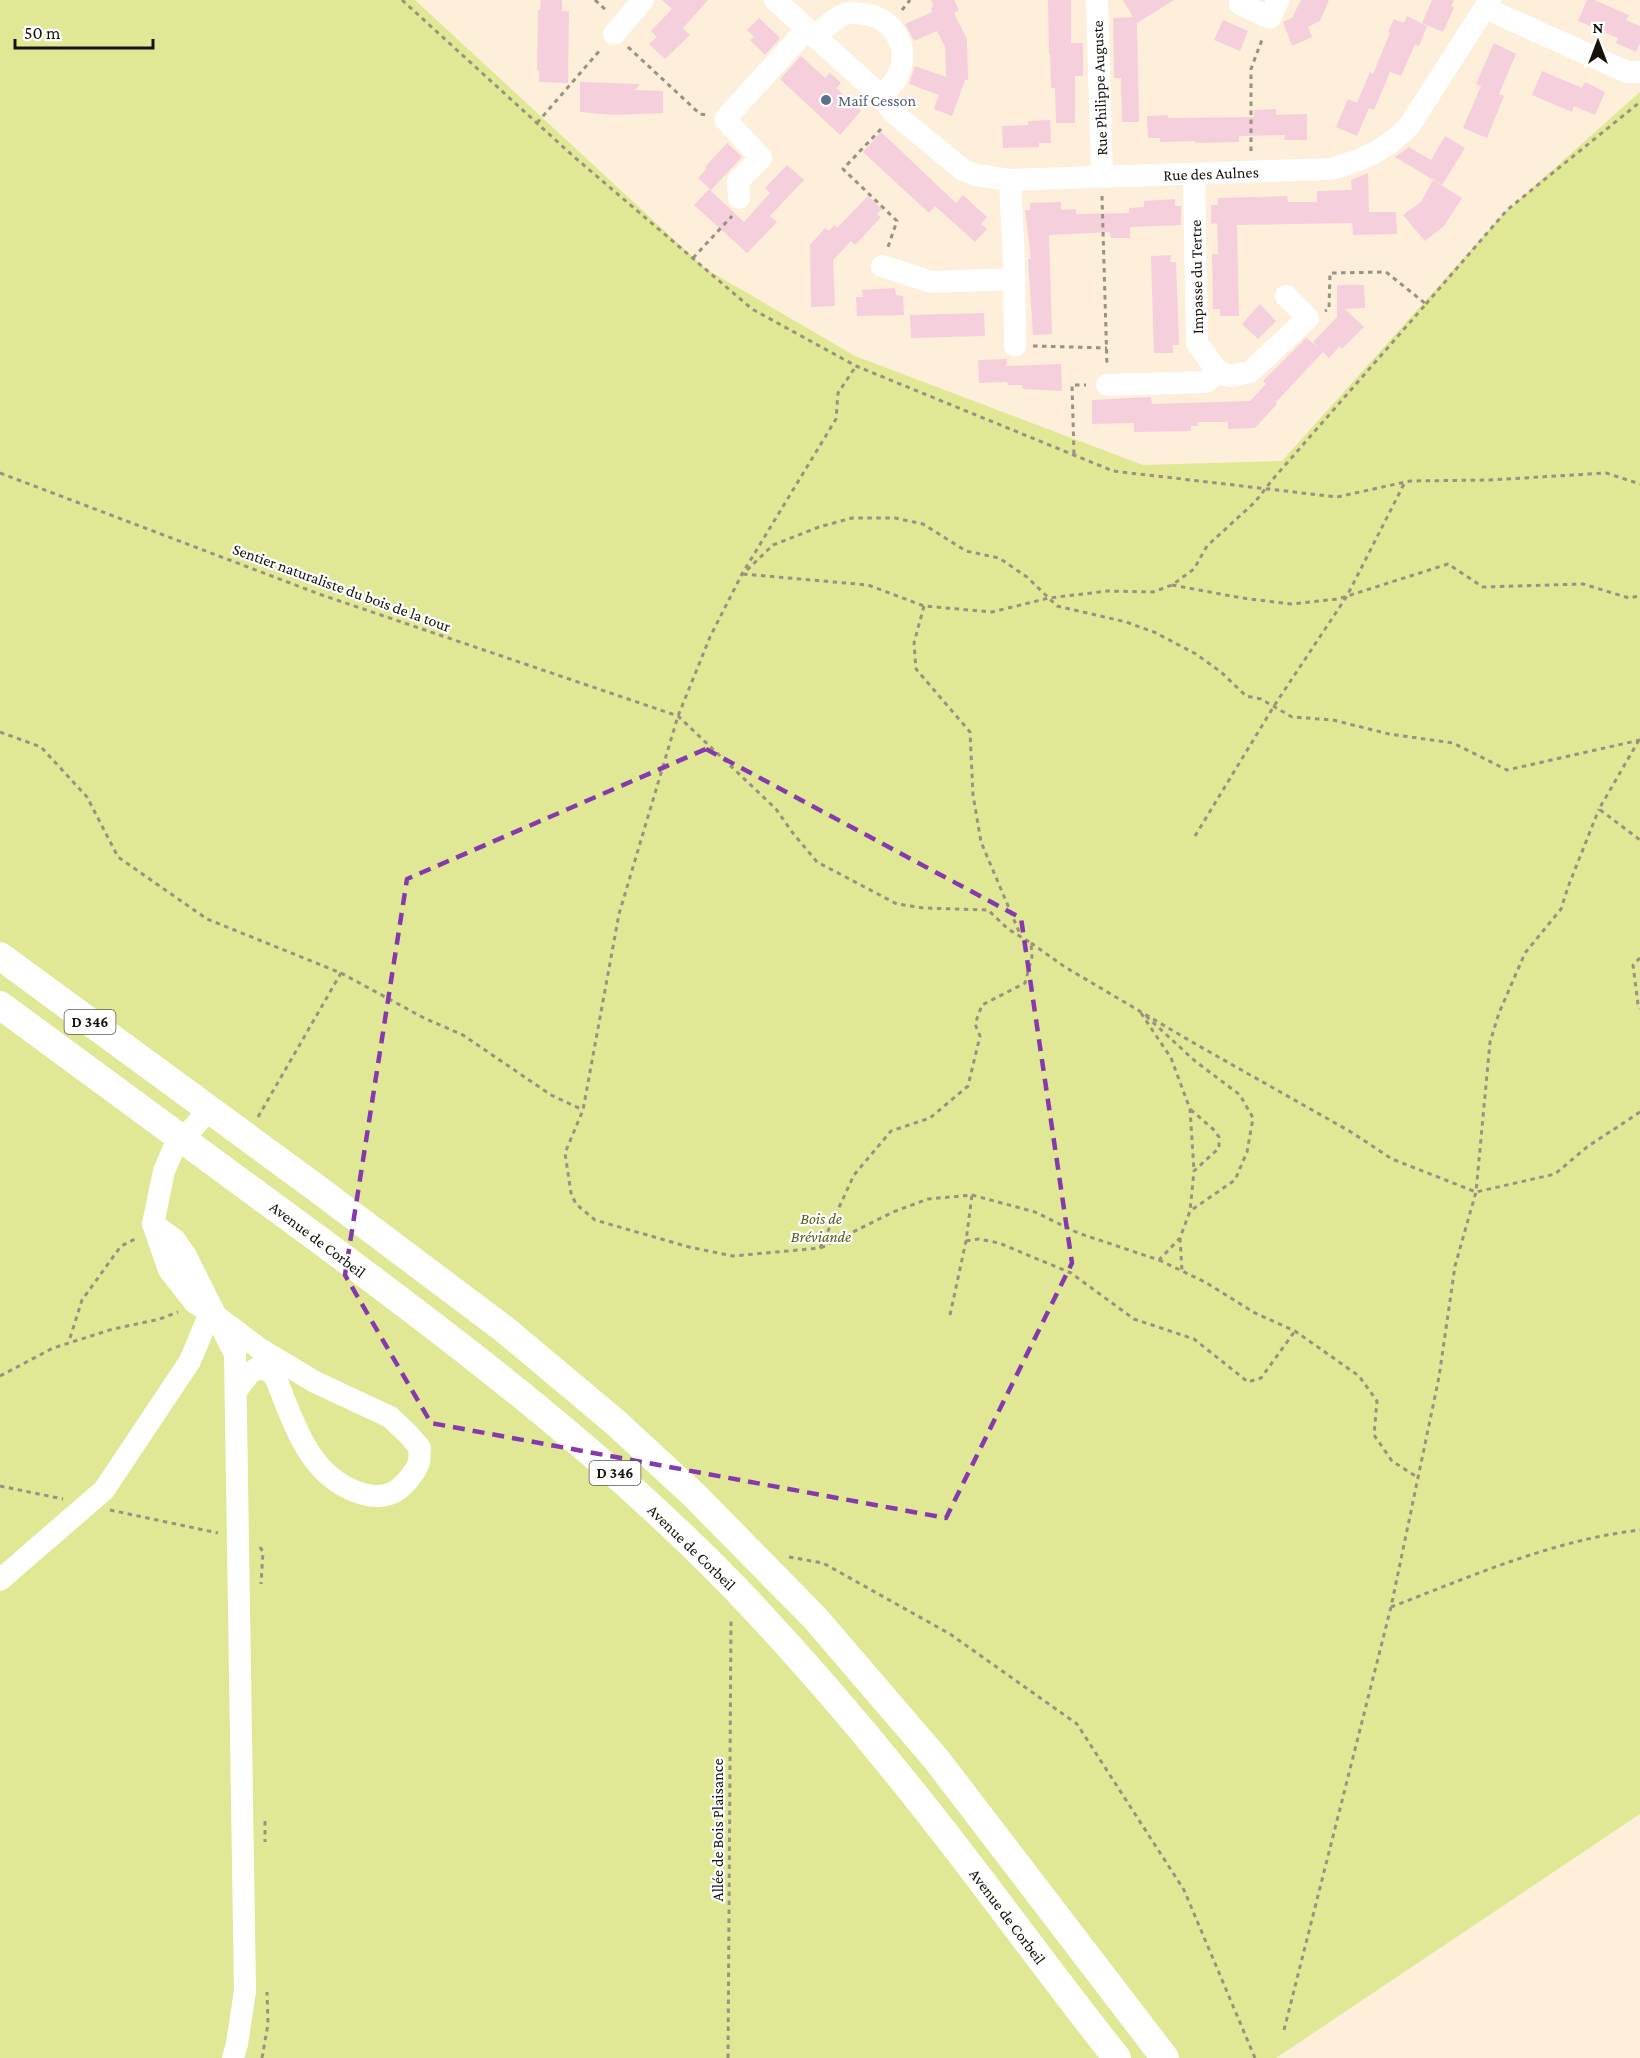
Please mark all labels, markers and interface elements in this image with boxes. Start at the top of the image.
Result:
scale bar [15,12,153,50]
north arrow [1568,12,1628,72]
text: N [1593,19,1604,36]
street label: Rue Philippe Auguste [1089,20,1111,156]
text: 50 m [24,23,61,43]
place label: Maif Cesson [838,92,917,109]
marker: Maif Cesson [819,93,833,107]
street label: Rue des Aulnes [1163,163,1259,184]
street label: Impasse du Tertre [1187,220,1207,334]
street label: Sentier naturaliste du bois de la tour [231,540,453,635]
road number: D 346 [64,1010,116,1034]
street label: Avenue de Corbeil [267,1198,369,1281]
park label: Bois de Bréviande [791,1210,851,1245]
road number: D 346 [590,1461,640,1485]
street label: Avenue de Corbeil [644,1501,739,1593]
street label: Allée de Bois Plaisance [709,1759,726,1901]
street label: Avenue de Corbeil [966,1865,1049,1967]

